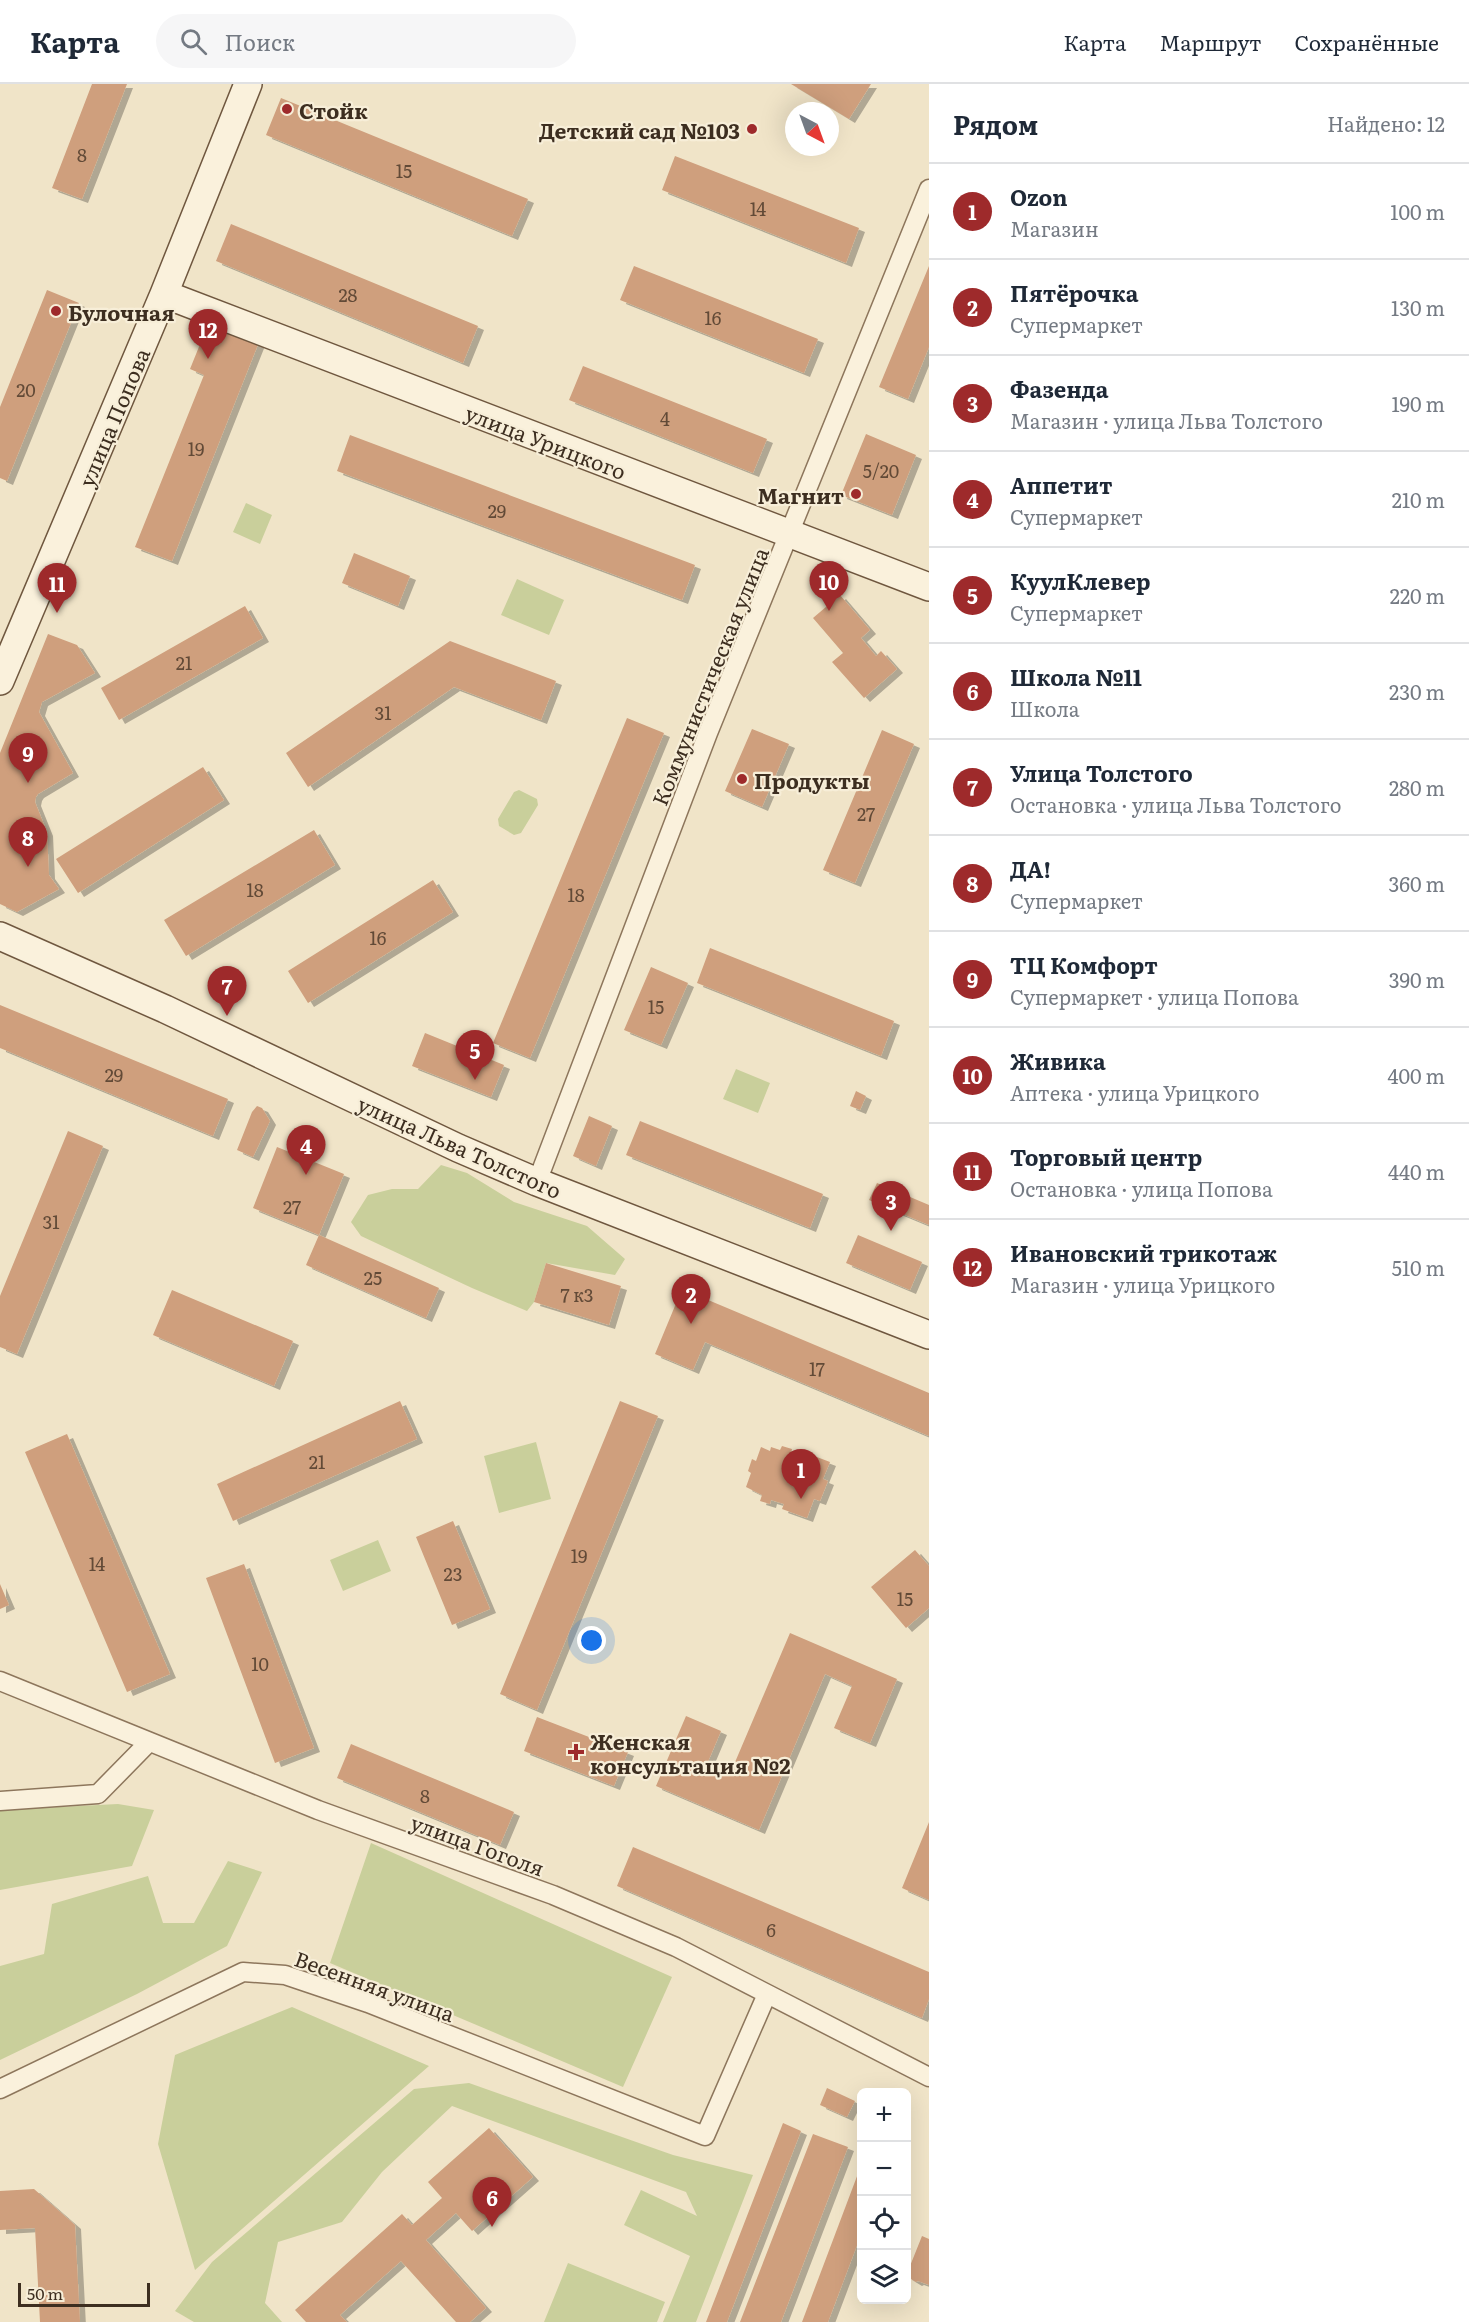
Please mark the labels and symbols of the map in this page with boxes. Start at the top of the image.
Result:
place label: Стойк [299,94,368,125]
marker: Стойк [280,102,294,116]
north arrow [785,102,839,156]
place label: Детский сад №103 [539,114,740,145]
marker: Детский сад №103 [745,122,759,136]
house number: 8 [77,141,87,168]
house number: 15 [396,157,412,184]
house number: 14 [750,195,766,222]
house number: 28 [338,281,358,308]
place label: Булочная [68,296,175,327]
marker: Булочная [49,304,63,318]
house number: 16 [705,304,722,331]
pin: 12 [188,310,228,359]
street label: улица Попова [70,342,156,491]
house number: 20 [16,376,36,403]
street label: улица Урицкого [461,396,631,486]
house number: 4 [660,405,670,432]
house number: 19 [188,435,204,462]
house number: 5/20 [863,457,899,484]
place label: Магнит [758,479,844,510]
marker: Магнит [849,487,863,501]
house number: 29 [488,497,506,524]
street label: Коммунистическая улица [643,542,775,810]
pin: 10 [810,562,848,611]
pin: 11 [38,564,76,613]
house number: 21 [176,649,192,676]
house number: 31 [374,699,392,726]
pin: 9 [9,734,48,783]
place label: Продукты [754,764,869,795]
marker: Продукты [735,772,749,786]
house number: 27 [857,800,875,827]
pin: 8 [9,818,48,867]
house number: 18 [246,876,264,903]
house number: 18 [567,881,585,908]
house number: 16 [370,924,387,951]
pin: 7 [208,966,246,1016]
house number: 15 [648,993,664,1020]
pin: 5 [456,1030,494,1080]
house number: 29 [105,1061,123,1088]
street label: улица Льва Толстого [353,1087,567,1205]
pin: 4 [286,1126,326,1175]
pin: 3 [872,1182,910,1231]
house number: 27 [283,1193,301,1220]
house number: 31 [42,1208,60,1235]
house number: 25 [364,1264,382,1291]
pin: 2 [672,1274,710,1324]
house number: 7 к3 [560,1281,594,1308]
house number: 17 [809,1355,825,1382]
house number: 21 [309,1448,325,1475]
pin: 1 [782,1450,820,1499]
house number: 19 [571,1542,587,1569]
house number: 14 [89,1550,105,1577]
house number: 23 [444,1560,462,1587]
house number: 15 [897,1585,913,1612]
your location [577,1626,606,1655]
house number: 10 [251,1650,269,1677]
place label: Женская консультация №2 [590,1725,791,1780]
marker: Женская консультация №2 [567,1743,585,1761]
house number: 8 [420,1782,430,1809]
street label: улица Гоголя [407,1805,549,1883]
house number: 6 [766,1916,776,1943]
street label: Весенняя улица [291,1942,460,2029]
pin: 6 [472,2178,512,2227]
scale bar [18,2280,150,2308]

